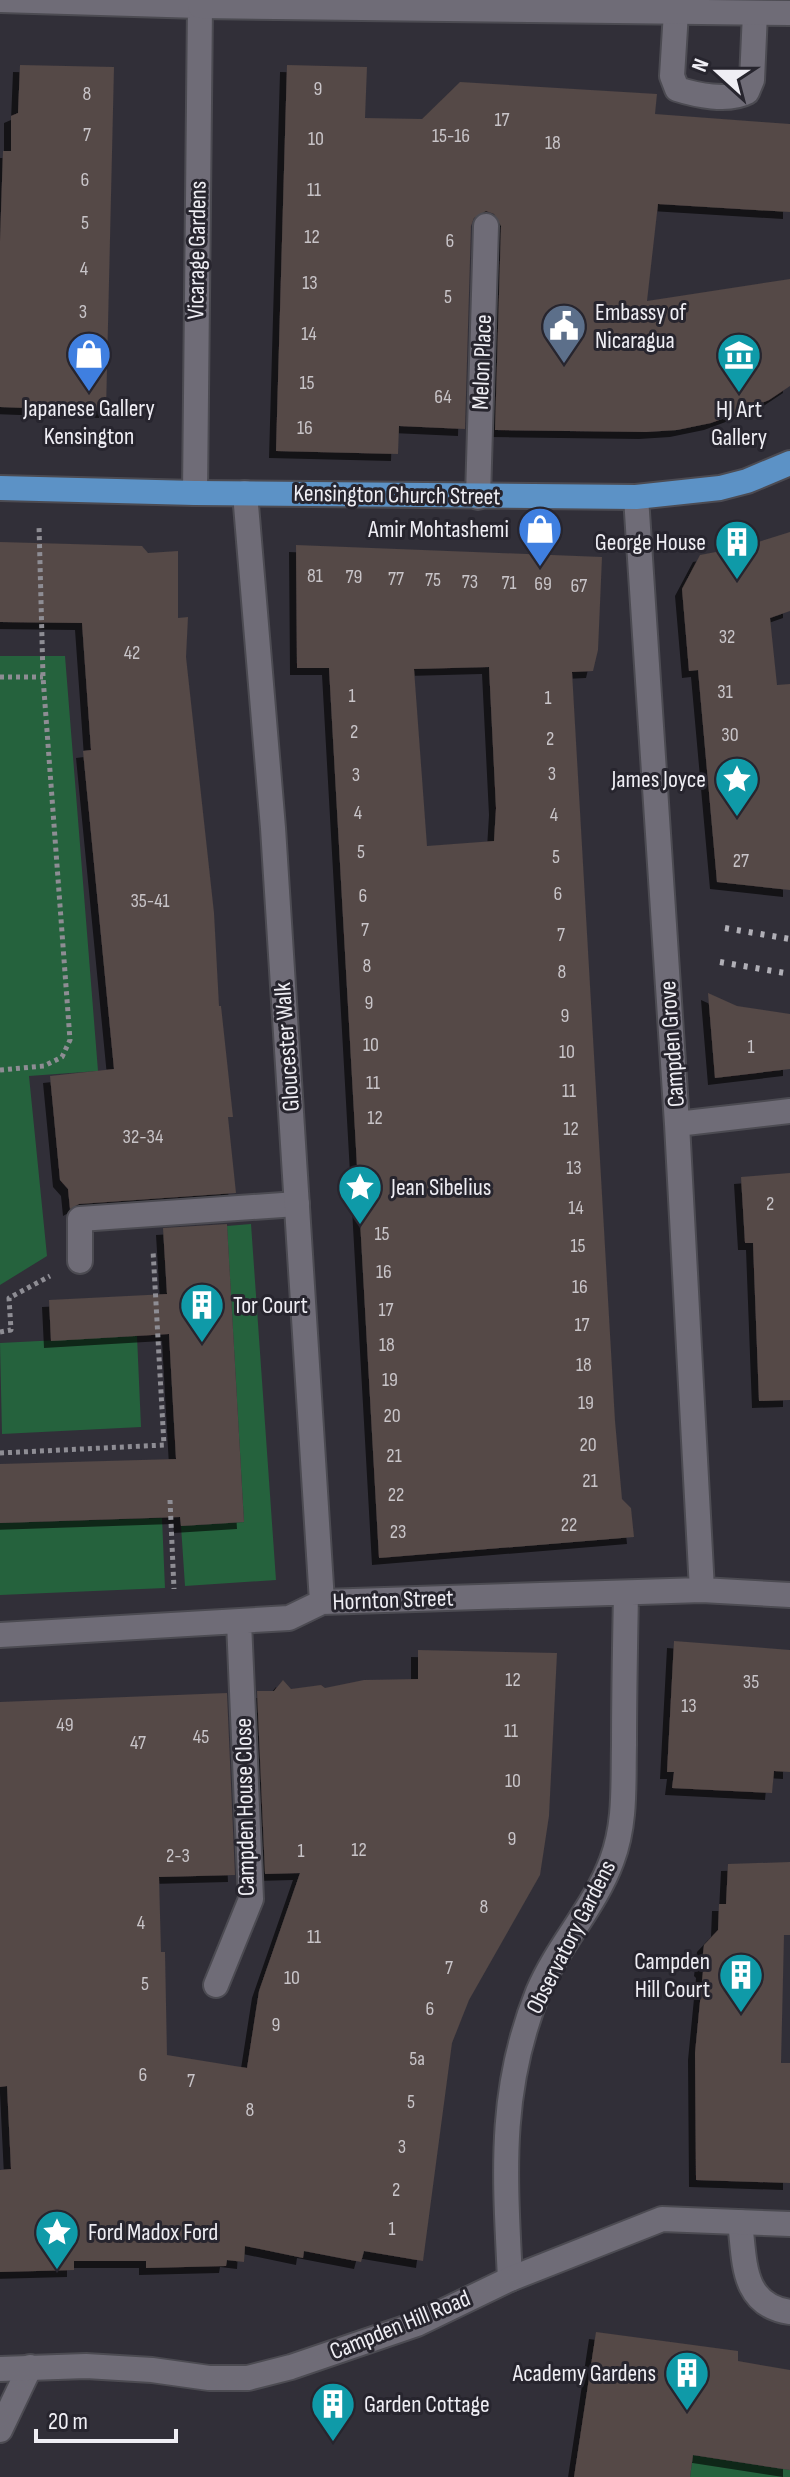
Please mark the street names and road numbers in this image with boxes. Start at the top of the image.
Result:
street label: Vicarage Gardens [181,180,213,320]
street label: Melon Place [466,314,498,410]
street label: Kensington Church Street [293,479,501,511]
street label: Campden Grove [653,980,691,1108]
street label: Gloucester Walk [268,981,306,1113]
street label: Hornton Street [332,1583,454,1617]
street label: Campden House Close [229,1718,261,1896]
street label: Observatory Gardens [520,1855,622,2019]
street label: Campden Hill Road [326,2284,474,2366]

